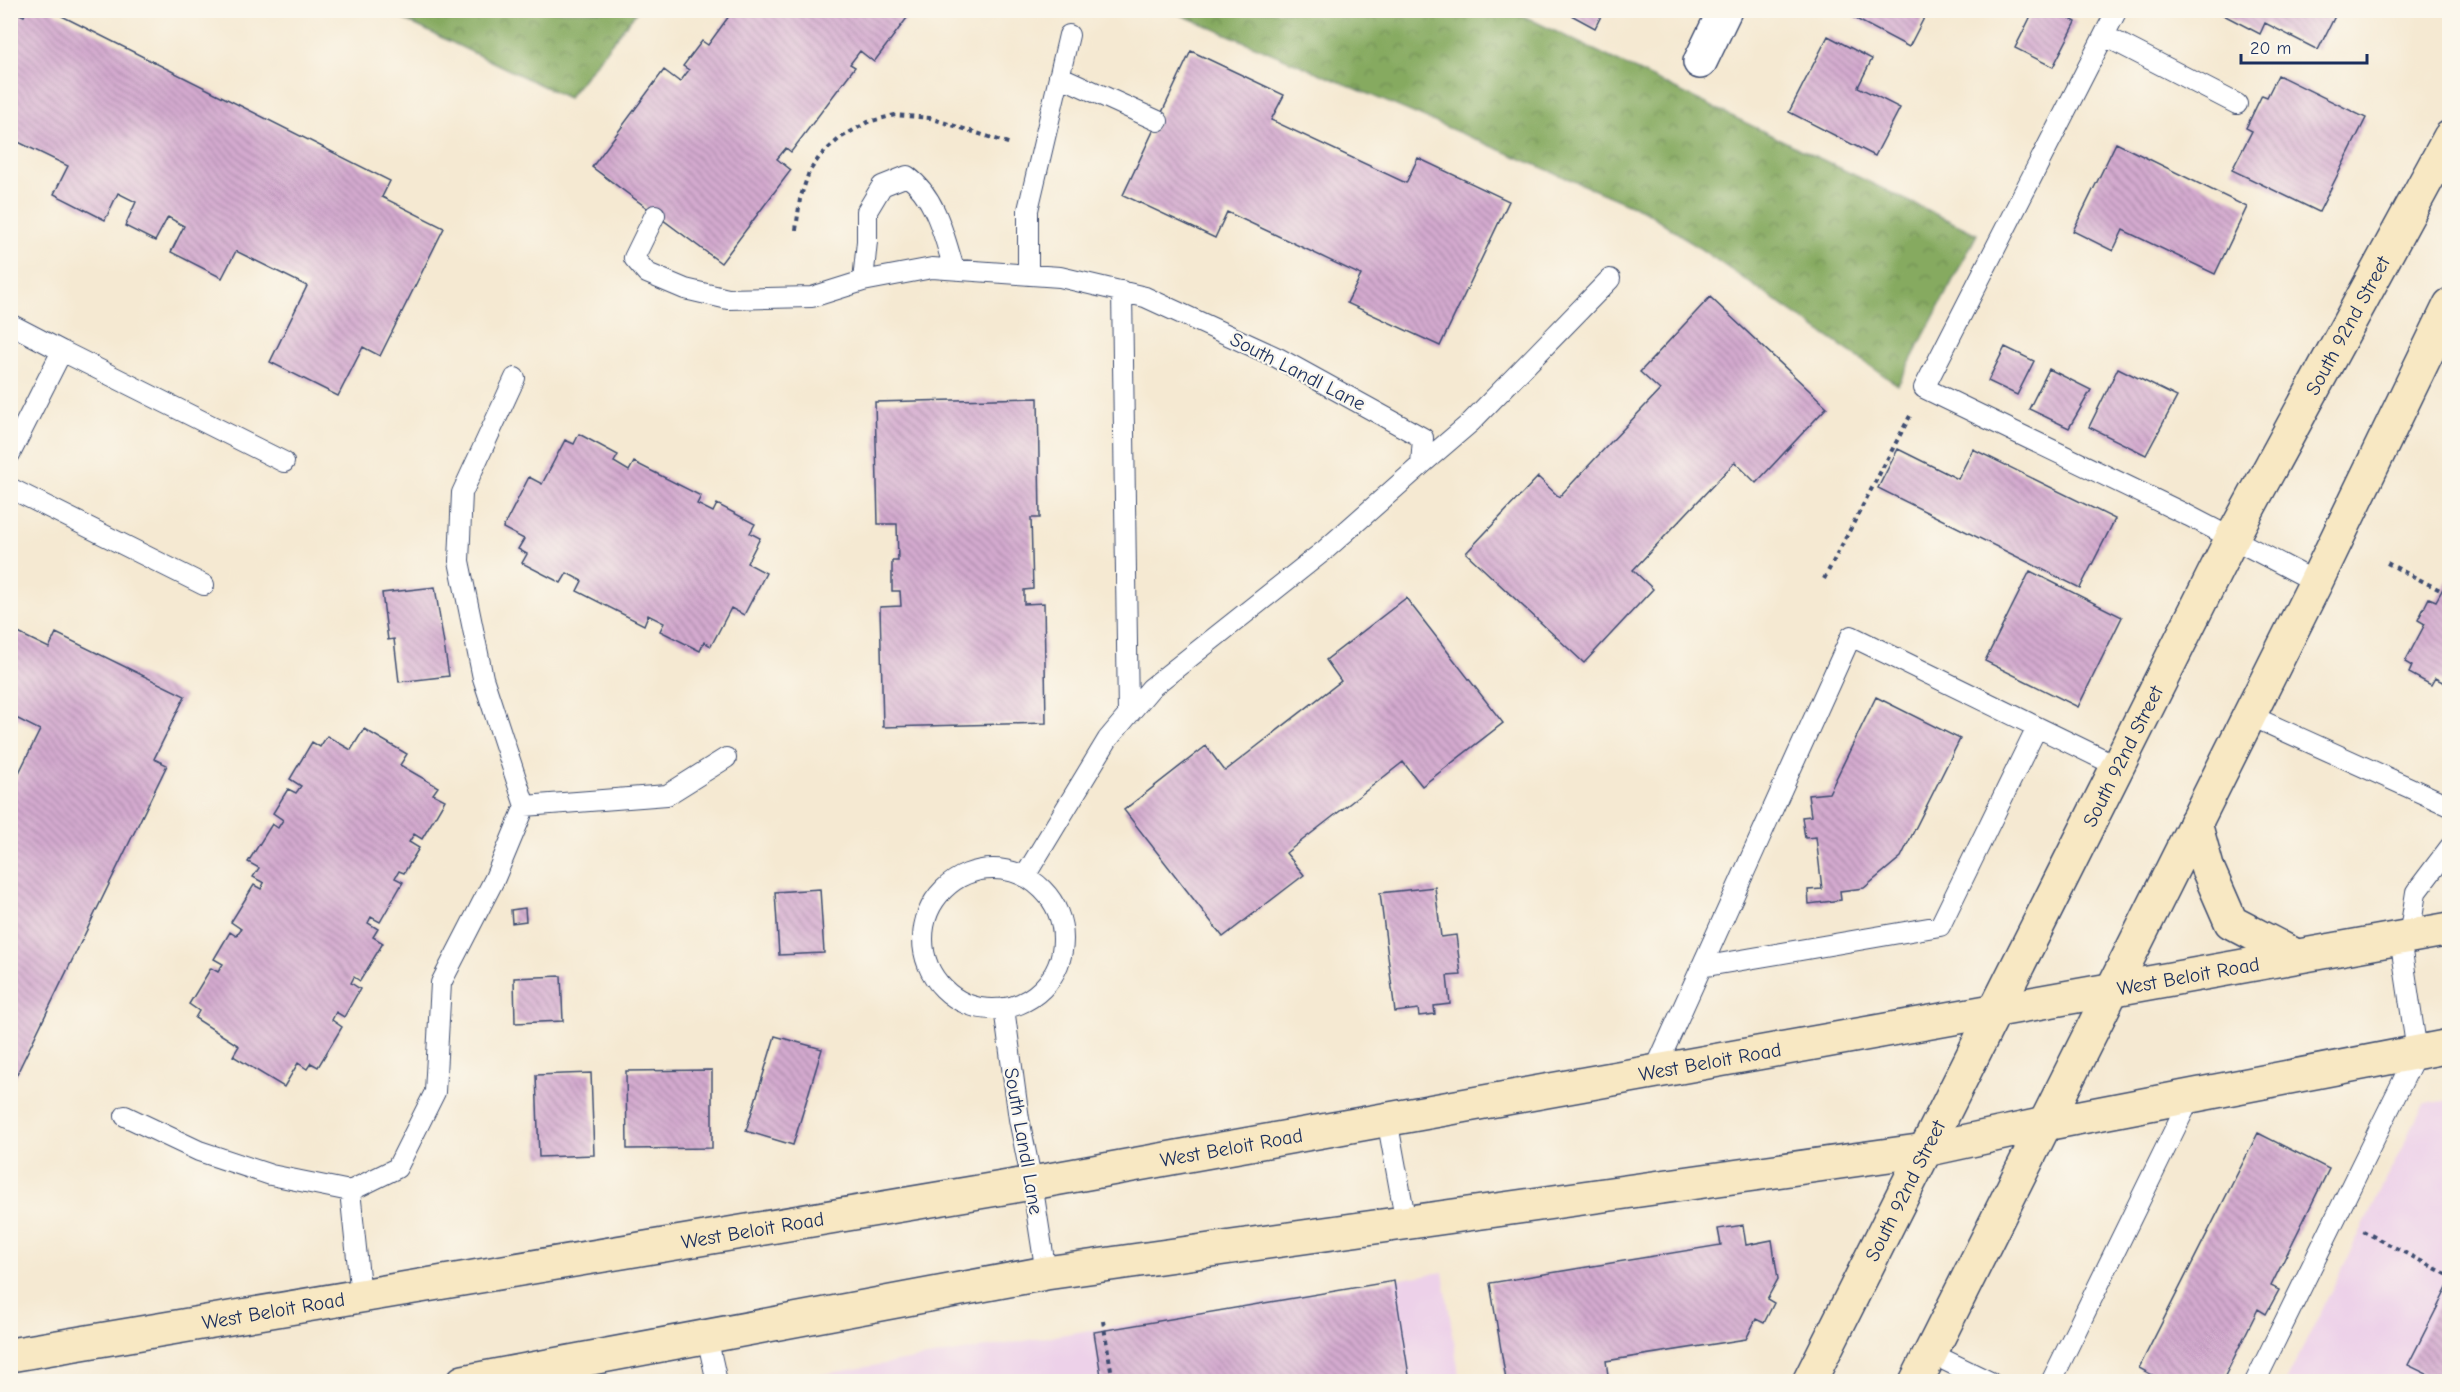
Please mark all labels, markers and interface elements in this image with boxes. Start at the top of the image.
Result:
scale bar [2241,27,2367,65]
text: 20 m [2250,38,2291,59]
street label: South 92nd Street [2301,251,2396,399]
street label: South Landl Lane [1226,327,1369,415]
street label: South 92nd Street [2078,681,2169,831]
street label: West Beloit Road [2115,952,2261,1000]
street label: West Beloit Road [1637,1038,1783,1086]
street label: South Landl Lane [999,1066,1048,1216]
street label: South 92nd Street [1860,1116,1951,1265]
street label: West Beloit Road [1158,1124,1305,1172]
street label: West Beloit Road [680,1207,826,1254]
street label: West Beloit Road [200,1288,346,1335]

